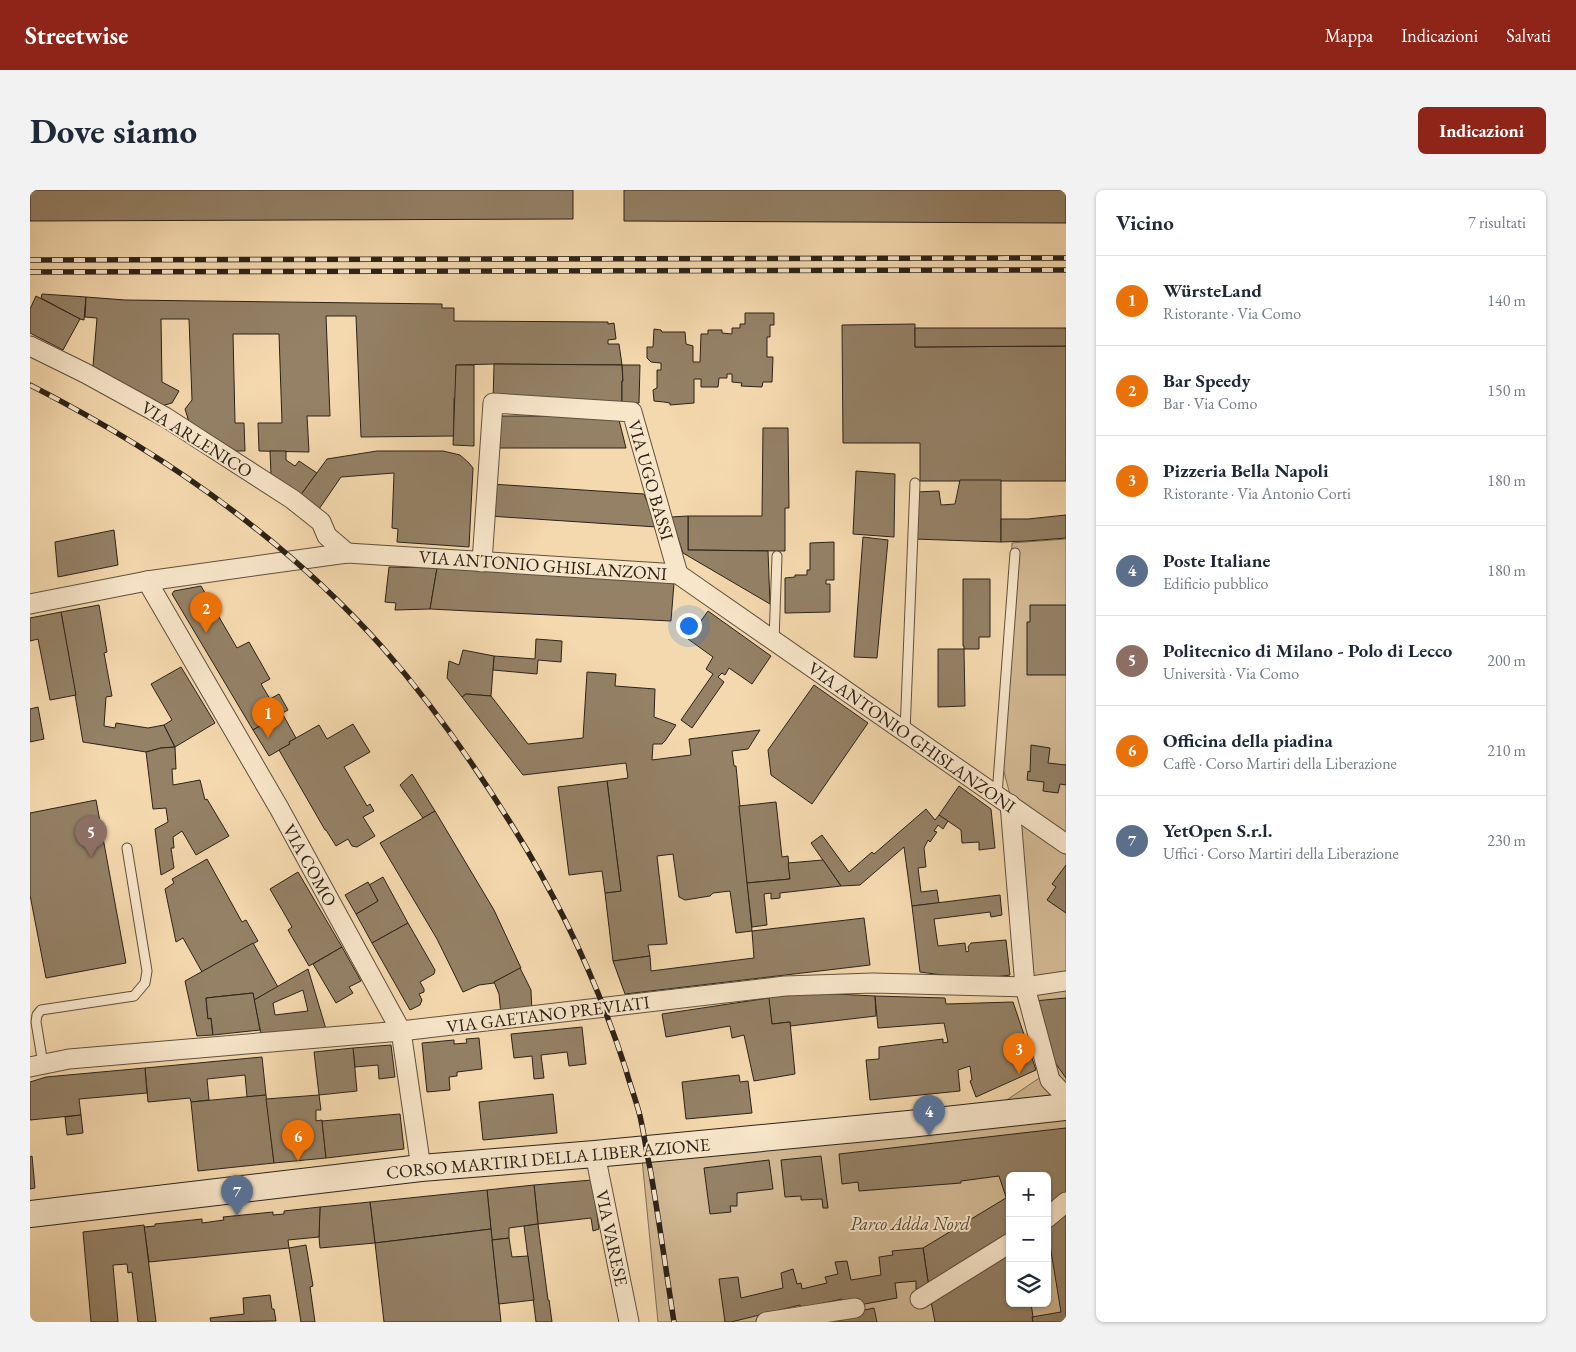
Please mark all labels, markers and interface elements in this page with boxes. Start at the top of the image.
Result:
text: Streetwise [25,20,128,51]
text: Mappa [1325,24,1373,47]
text: Indicazioni [1401,24,1478,47]
text: Salvati [1506,24,1551,47]
button: Indicazioni [1418,107,1546,154]
text: Dove siamo [30,108,197,153]
text: Vicino [1116,209,1174,236]
text: 7 risultati [1468,212,1526,233]
text: WürsteLand [1163,278,1262,303]
text: 1 [1128,290,1136,311]
text: 140 m [1487,290,1526,311]
text: Ristorante · Via Como [1163,303,1301,324]
text: Bar Speedy [1163,368,1251,393]
text: 2 [1128,380,1136,401]
text: 150 m [1487,380,1526,401]
text: Bar · Via Como [1163,393,1257,414]
street label: VIA ARLENICO [137,396,257,482]
street label: VIA UGO BASSI [623,417,679,543]
text: Pizzeria Bella Napoli [1163,458,1329,483]
text: 3 [1128,470,1136,491]
text: 180 m [1487,470,1526,491]
text: Ristorante · Via Antonio Corti [1163,483,1351,504]
street label: VIA ANTONIO GHISLANZONI [418,545,668,585]
text: Poste Italiane [1163,548,1270,573]
text: 4 [1128,560,1136,581]
text: 180 m [1487,560,1526,581]
text: Edificio pubblico [1163,573,1268,594]
pin: 2 [190,592,222,633]
your location [676,613,702,639]
text: Politecnico di Milano - Polo di Lecco [1163,638,1452,663]
text: 5 [1128,650,1136,671]
text: 200 m [1487,650,1526,671]
street label: VIA ANTONIO GHISLANZONI [804,656,1020,818]
text: Università · Via Como [1163,663,1299,684]
pin: 1 [252,697,284,738]
text: Officina della piadina [1163,728,1333,753]
text: 6 [1128,740,1136,761]
text: 210 m [1487,740,1526,761]
text: Caffè · Corso Martiri della Liberazione [1163,753,1397,774]
pin: 5 [75,816,107,857]
text: YetOpen S.r.l. [1163,818,1272,843]
street label: VIA COMO [278,820,342,910]
text: 7 [1128,830,1136,851]
text: 230 m [1487,830,1526,851]
text: Uffici · Corso Martiri della Liberazione [1163,843,1399,864]
street label: VIA GAETANO PREVIATI [445,990,651,1038]
pin: 3 [1003,1033,1035,1074]
pin: 4 [913,1095,945,1136]
pin: 6 [282,1120,314,1161]
street label: CORSO MARTIRI DELLA LIBERAZIONE [385,1132,711,1184]
map controls [1006,1172,1051,1307]
button: + [1006,1172,1051,1217]
pin: 7 [221,1175,253,1216]
street label: VIA VARESE [591,1188,633,1288]
park label: Parco Adda Nord [850,1212,970,1235]
button: − [1006,1217,1051,1262]
button: layers [1006,1262,1051,1307]

